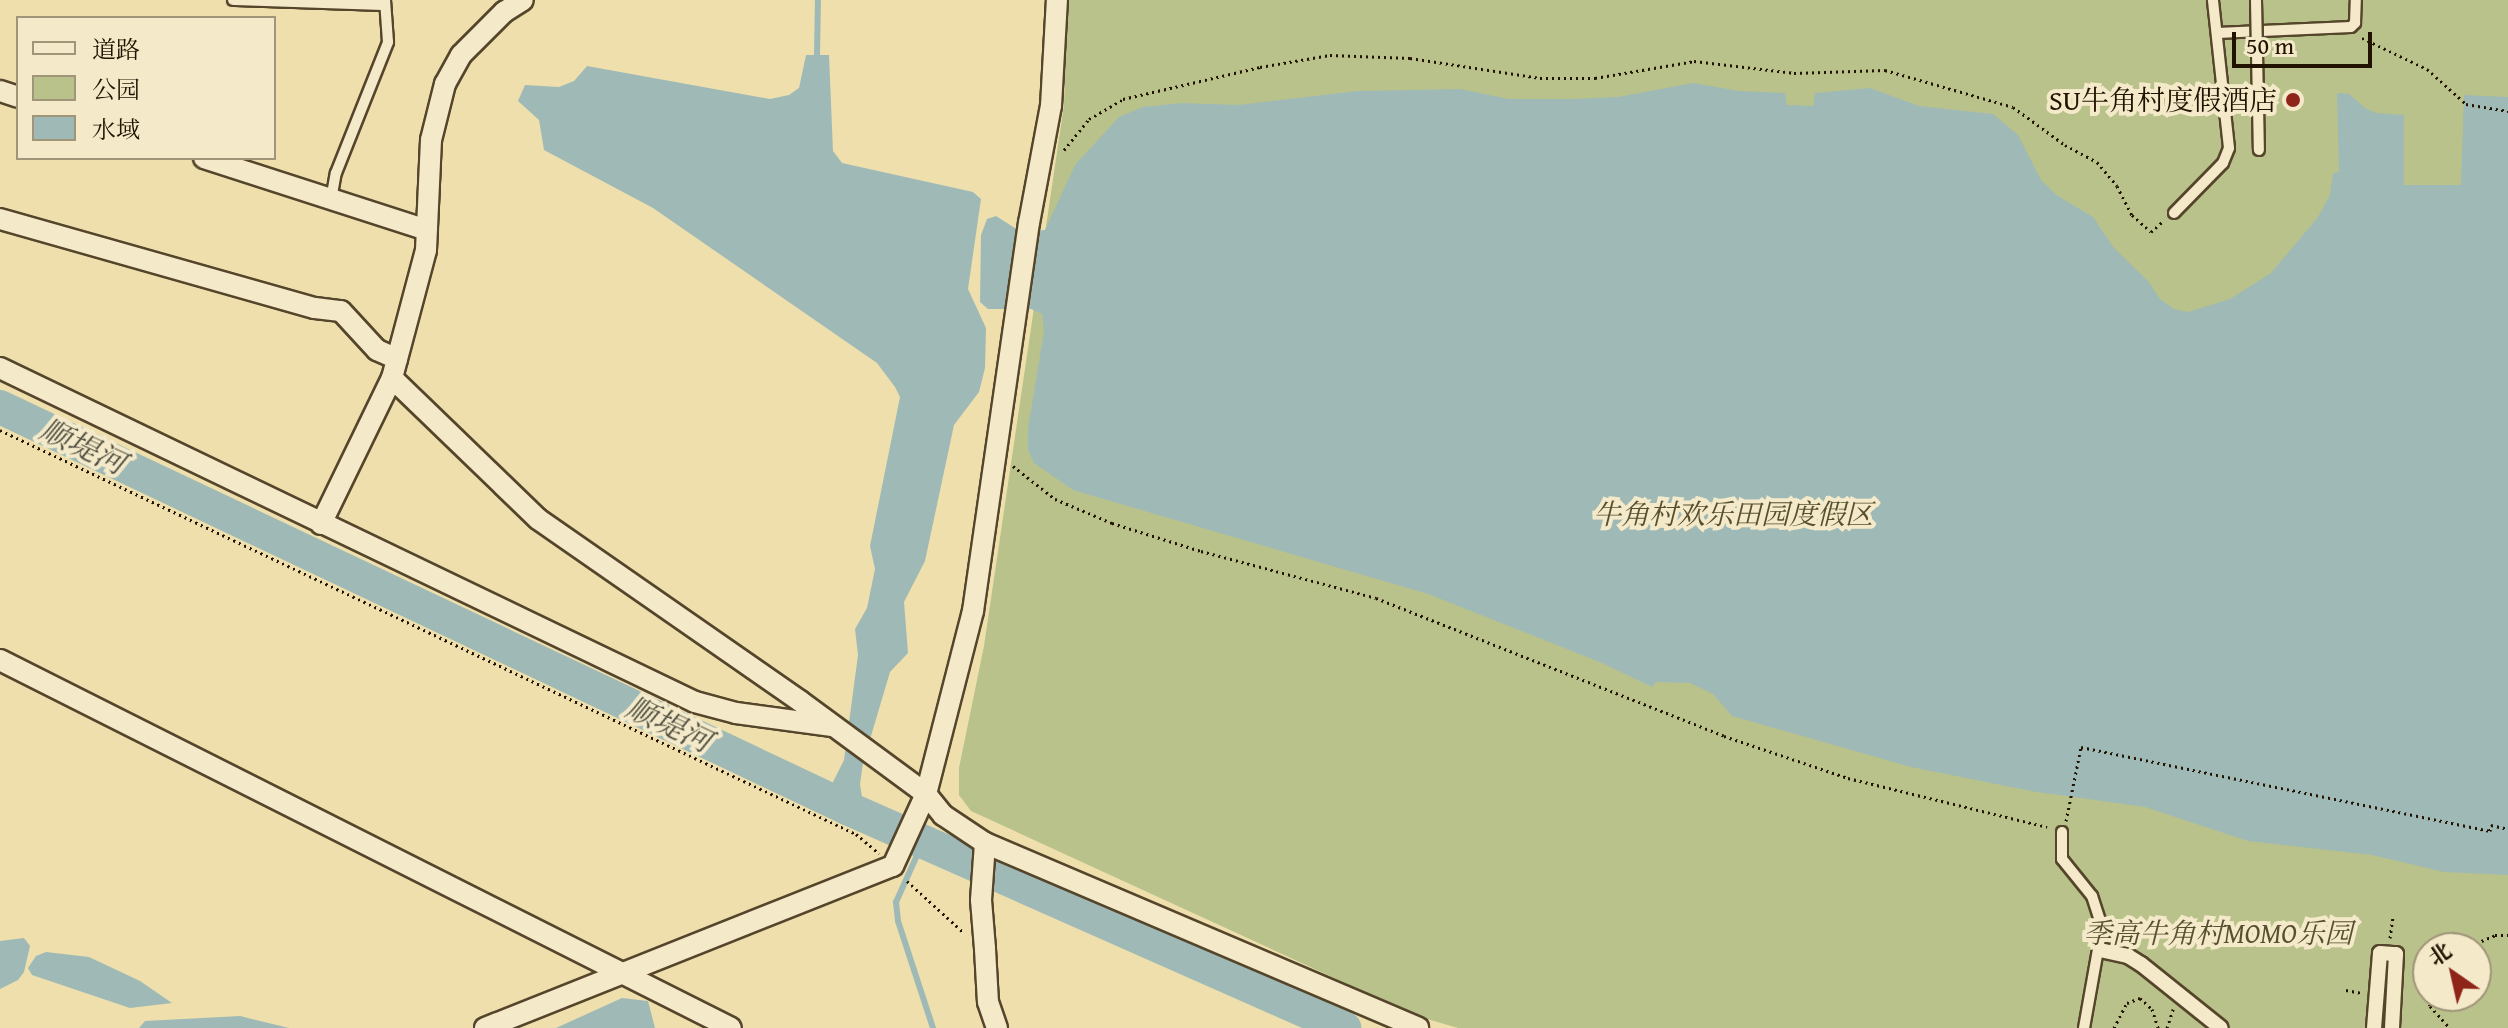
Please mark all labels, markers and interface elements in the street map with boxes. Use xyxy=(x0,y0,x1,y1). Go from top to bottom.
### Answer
legend xyxy=(16,16,276,160)
scale bar xyxy=(2236,16,2376,66)
text: 50 m xyxy=(2246,28,2294,63)
text: 道路 xyxy=(92,32,140,67)
text: 公园 xyxy=(92,72,140,107)
place label: SU牛角村度假酒店 xyxy=(2049,83,2277,117)
marker: SU牛角村度假酒店 xyxy=(2284,91,2302,109)
text: 水域 xyxy=(92,112,140,147)
water label: 顺堤河 xyxy=(35,411,131,481)
park label: 牛角村欢乐田园度假区 xyxy=(1593,497,1873,531)
water label: 顺堤河 xyxy=(621,689,717,759)
park label: 季高牛角村MOMO乐园 xyxy=(2083,916,2353,950)
north arrow xyxy=(2412,932,2492,1012)
text: 北 xyxy=(2422,934,2458,973)

